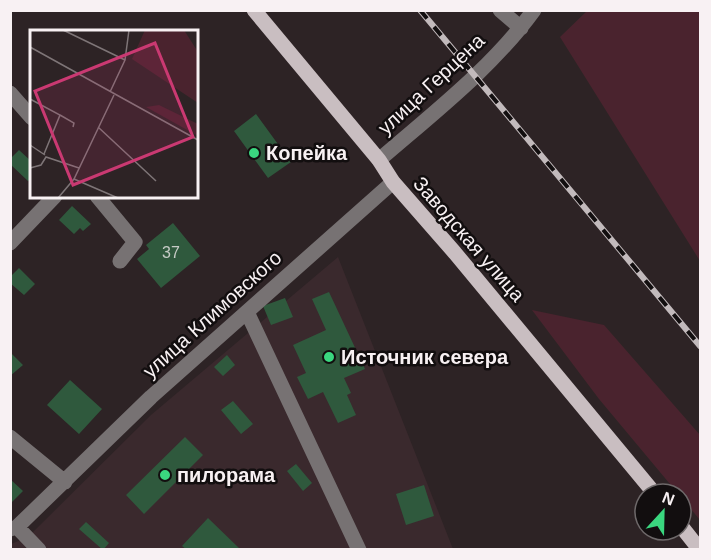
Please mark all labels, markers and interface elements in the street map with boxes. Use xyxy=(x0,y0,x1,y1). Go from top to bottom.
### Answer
street label: улица Герцена xyxy=(373,29,489,139)
inset map xyxy=(30,30,198,198)
place label: Копейка xyxy=(266,142,348,164)
marker: Копейка xyxy=(247,146,261,160)
street label: Заводская улица xyxy=(409,172,530,306)
house number: 37 xyxy=(162,244,180,261)
street label: улица Климовского xyxy=(138,246,286,382)
place label: Источник севера xyxy=(341,346,509,368)
marker: Источник севера xyxy=(322,350,336,364)
place label: пилорама xyxy=(177,464,276,486)
marker: пилорама xyxy=(158,468,172,482)
north arrow xyxy=(633,482,693,542)
text: N xyxy=(660,489,677,509)

